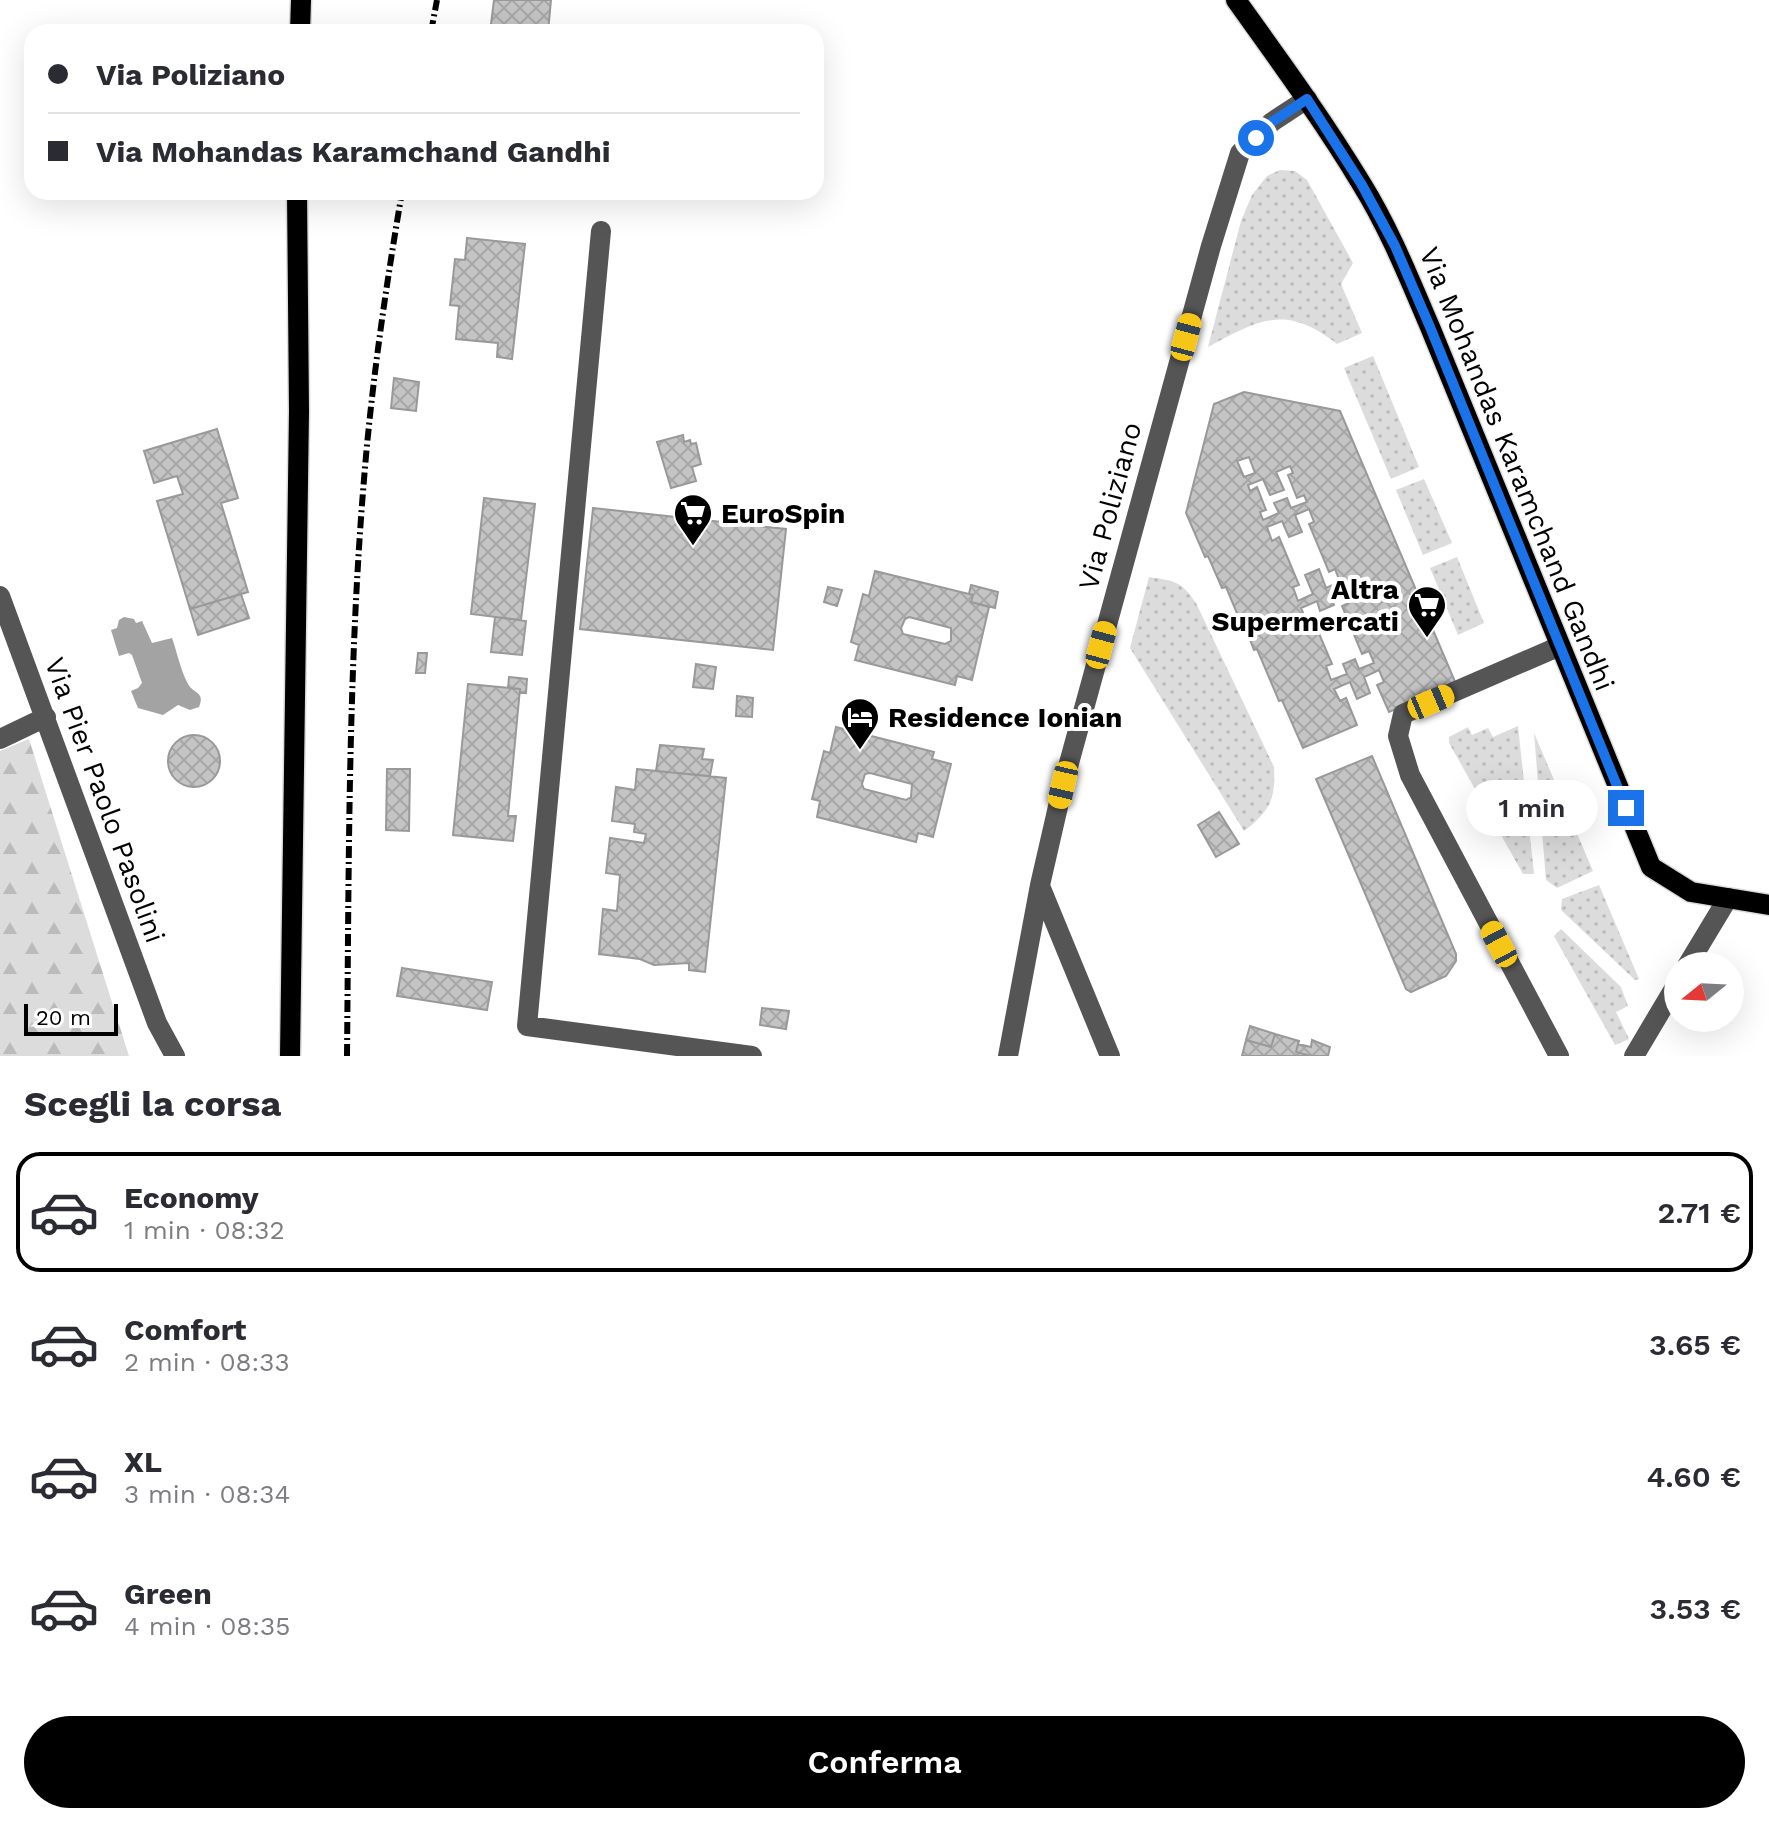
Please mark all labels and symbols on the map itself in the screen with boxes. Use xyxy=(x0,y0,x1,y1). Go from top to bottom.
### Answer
route start xyxy=(1238,120,1274,156)
street label: Via Mohandas Karamchand Gandhi xyxy=(1413,242,1621,696)
car xyxy=(1168,311,1204,363)
street label: Via Poliziano xyxy=(1072,418,1148,594)
supermarket icon: EuroSpin xyxy=(672,492,714,547)
place label: EuroSpin xyxy=(721,497,845,530)
place label: Altra Supermercati xyxy=(1212,573,1400,638)
supermarket icon: Altra Supermercati xyxy=(1406,584,1448,639)
car xyxy=(1083,619,1119,671)
street label: Via Pier Paolo Pasolini xyxy=(38,653,172,947)
car xyxy=(1404,682,1458,722)
hotel icon: Residence Ionian xyxy=(839,696,881,751)
place label: Residence Ionian xyxy=(888,701,1122,734)
car xyxy=(1046,759,1080,811)
callout: 1 min xyxy=(1466,780,1598,836)
route end xyxy=(1608,790,1644,826)
car xyxy=(1477,917,1521,971)
north arrow xyxy=(1664,952,1744,1032)
scale bar xyxy=(24,1000,118,1036)

